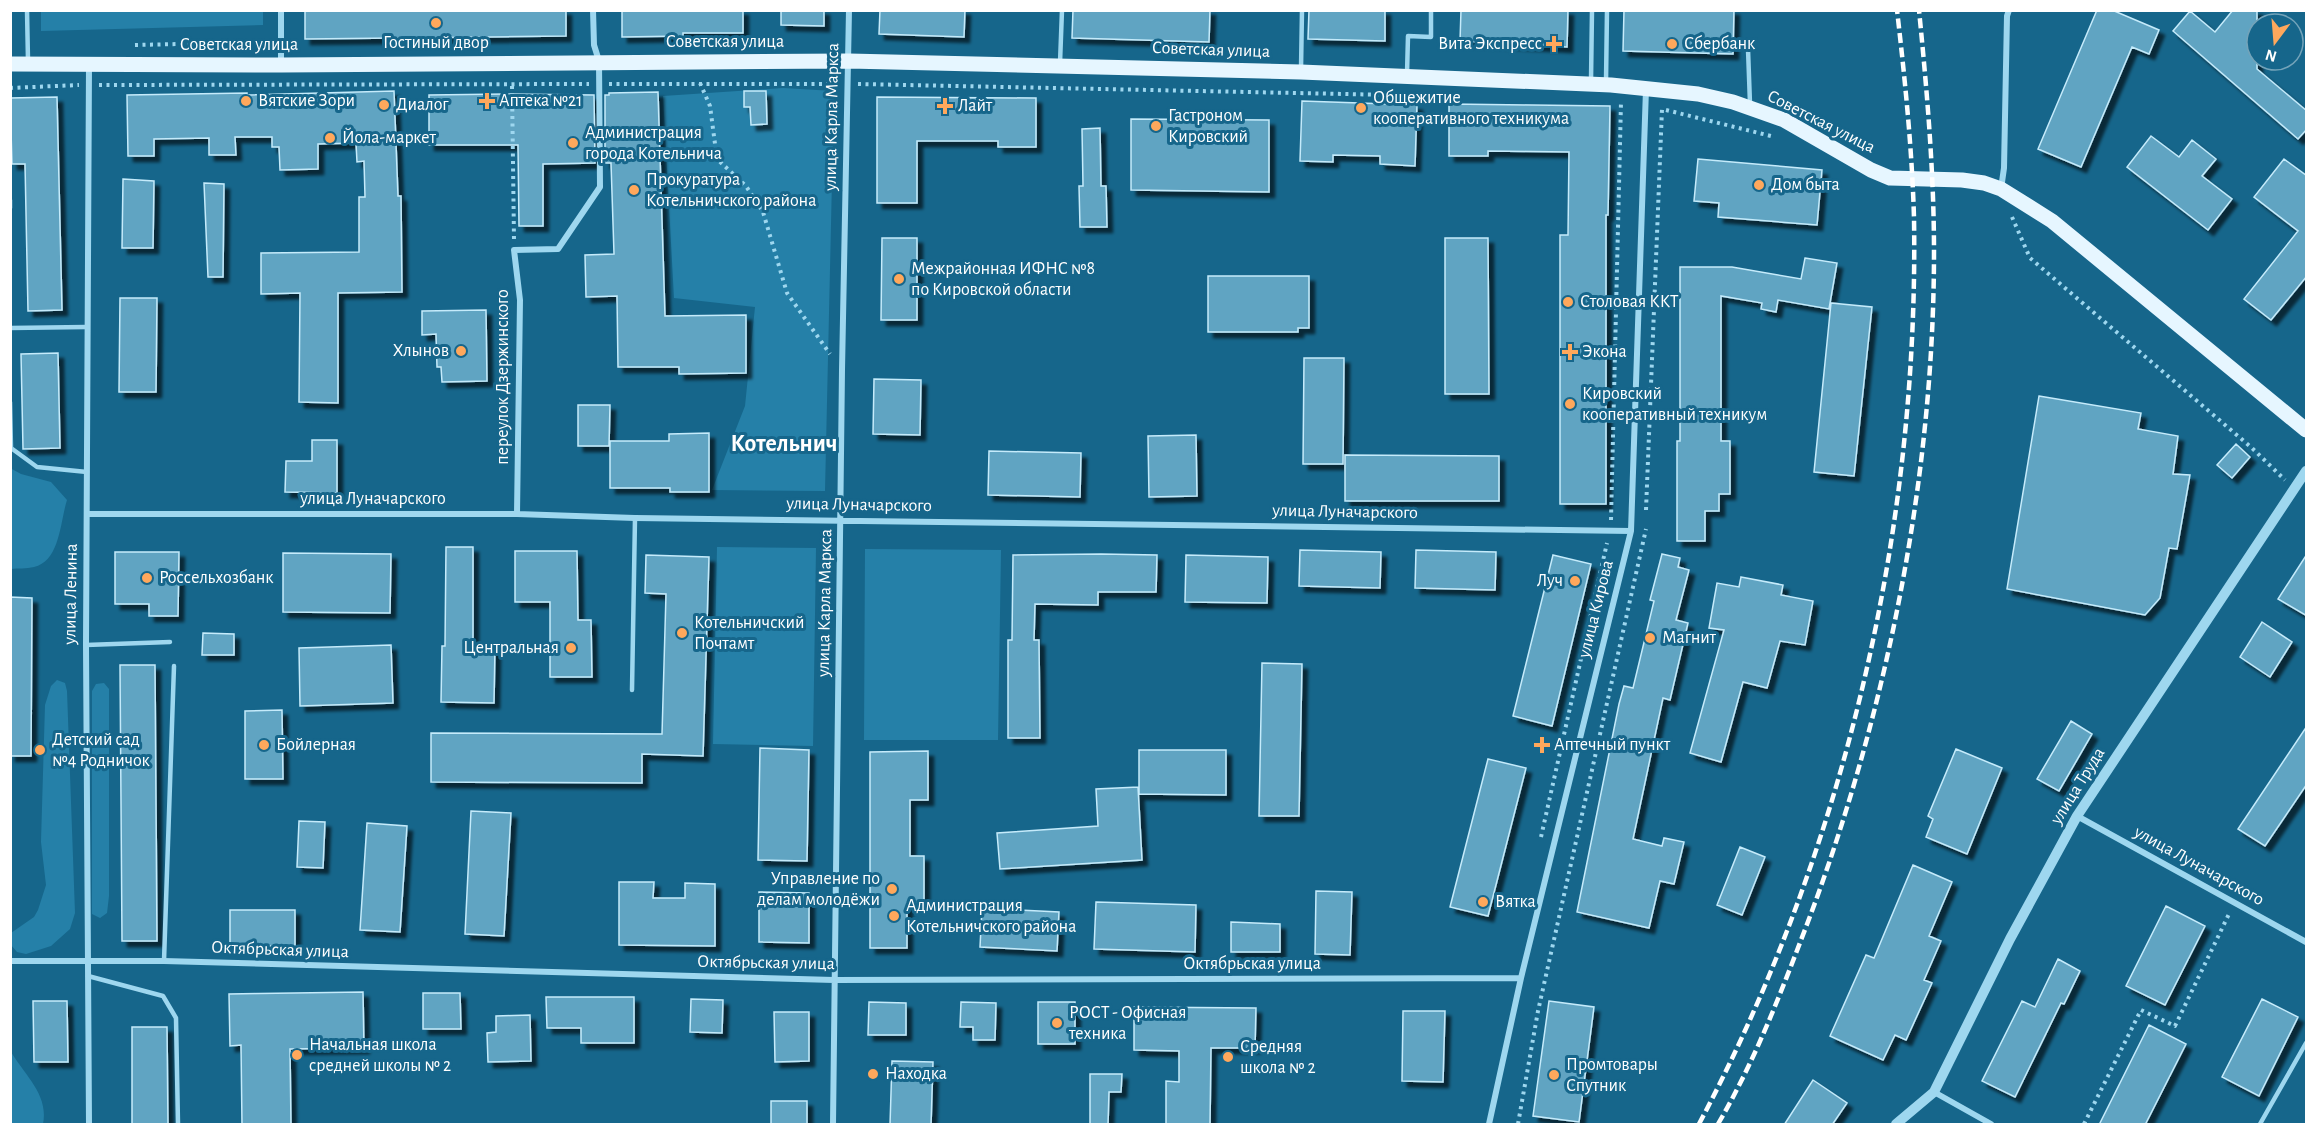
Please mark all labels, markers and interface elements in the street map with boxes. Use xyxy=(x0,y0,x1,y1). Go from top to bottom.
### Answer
north arrow xyxy=(2245,12,2305,72)
marker: Гостиный двор xyxy=(429,16,443,30)
street label: Советская улица xyxy=(666,33,784,51)
place label: Гостиный двор xyxy=(383,34,489,52)
place label: Сбербанк xyxy=(1684,34,1756,53)
place label: Вита Экспресс xyxy=(1438,35,1542,53)
street label: Советская улица xyxy=(180,36,298,54)
marker: Вита Экспресс xyxy=(1547,37,1561,51)
marker: Сбербанк xyxy=(1665,37,1679,51)
street label: Советская улица xyxy=(1151,39,1271,61)
street label: улица Карла Маркса xyxy=(822,43,842,192)
text: N xyxy=(2264,46,2279,65)
street label: Советская улица xyxy=(1764,87,1878,157)
place label: Общежитие кооперативного техникума xyxy=(1373,88,1569,128)
place label: Вятские Зори xyxy=(258,92,355,110)
place label: Аптека №21 xyxy=(499,92,582,110)
marker: Вятские Зори xyxy=(239,94,253,108)
marker: Аптека №21 xyxy=(480,94,494,108)
place label: Диалог xyxy=(396,96,449,114)
marker: Лайт xyxy=(936,97,954,115)
place label: Лайт xyxy=(958,97,993,115)
marker: Диалог xyxy=(377,98,391,112)
marker: Общежитие кооперативного техникума xyxy=(1354,101,1368,115)
place label: Гастроном Кировский xyxy=(1168,107,1248,146)
marker: Гастроном Кировский xyxy=(1149,119,1163,133)
place label: Администрация города Котельнича xyxy=(585,124,722,163)
place label: Йола-маркет xyxy=(342,127,437,147)
marker: Йола-маркет xyxy=(323,131,337,145)
marker: Администрация города Котельнича xyxy=(566,136,580,150)
place label: Прокуратура Котельничского района xyxy=(646,171,816,210)
place label: Дом быта xyxy=(1771,175,1840,194)
marker: Дом быта xyxy=(1752,178,1766,192)
marker: Прокуратура Котельничского района xyxy=(627,183,641,197)
place label: Межрайонная ИФНС №8 по Кировской области xyxy=(911,260,1095,299)
marker: Межрайонная ИФНС №8 по Кировской области xyxy=(892,272,906,286)
street label: переулок Дзержинского xyxy=(494,289,512,465)
place label: Столовая ККТ xyxy=(1580,293,1679,311)
marker: Столовая ККТ xyxy=(1561,295,1575,309)
place label: Хлынов xyxy=(393,342,449,360)
place label: Экона xyxy=(1582,343,1627,361)
marker: Хлынов xyxy=(454,344,468,358)
marker: Экона xyxy=(1563,345,1577,359)
place label: Кировский кооперативный техникум xyxy=(1582,385,1767,424)
marker: Кировский кооперативный техникум xyxy=(1563,397,1577,411)
district label: Котельнич xyxy=(730,432,838,456)
street label: улица Луначарского xyxy=(299,490,446,508)
street label: улица Луначарского xyxy=(785,495,932,515)
street label: улица Луначарского xyxy=(1271,502,1418,522)
street label: улица Карла Маркса xyxy=(815,529,835,678)
street label: улица Ленина xyxy=(61,543,81,646)
street label: улица Кирова xyxy=(1575,558,1617,661)
place label: Россельхозбанк xyxy=(159,568,274,587)
marker: Россельхозбанк xyxy=(140,571,154,585)
place label: Луч xyxy=(1537,572,1563,590)
marker: Луч xyxy=(1568,574,1582,588)
place label: Котельничский Почтамт xyxy=(694,614,804,653)
marker: Котельничский Почтамт xyxy=(675,626,689,640)
place label: Магнит xyxy=(1662,629,1717,647)
marker: Магнит xyxy=(1643,631,1657,645)
place label: Центральная xyxy=(463,639,559,657)
marker: Центральная xyxy=(564,641,578,655)
place label: Детский сад №4 Родничок xyxy=(52,731,151,770)
place label: Бойлерная xyxy=(276,736,356,754)
place label: Аптечный пункт xyxy=(1554,736,1671,754)
marker: Бойлерная xyxy=(257,738,271,752)
marker: Аптечный пункт xyxy=(1535,738,1549,752)
marker: Детский сад №4 Родничок xyxy=(33,743,47,757)
street label: улица Труда xyxy=(2047,744,2109,828)
street label: улица Луначарского xyxy=(2130,822,2267,909)
place label: Управление по делам молодёжи xyxy=(757,870,880,909)
marker: Управление по делам молодёжи xyxy=(885,882,899,896)
place label: Вятка xyxy=(1495,893,1536,911)
marker: Вятка xyxy=(1476,895,1490,909)
place label: Администрация Котельничского района xyxy=(906,897,1076,936)
marker: Администрация Котельничского района xyxy=(887,909,901,923)
street label: Октябрьская улица xyxy=(211,938,349,961)
street label: Октябрьская улица xyxy=(697,952,835,973)
street label: Октябрьская улица xyxy=(1183,954,1321,973)
place label: РОСТ - Офисная техника xyxy=(1068,1004,1186,1043)
marker: РОСТ - Офисная техника xyxy=(1050,1016,1064,1030)
place label: Начальная школа средней школы № 2 xyxy=(309,1036,451,1075)
place label: Средняя школа № 2 xyxy=(1240,1038,1316,1077)
marker: Начальная школа средней школы № 2 xyxy=(290,1048,304,1062)
marker: Средняя школа № 2 xyxy=(1221,1050,1235,1064)
place label: Промтовары Спутник xyxy=(1566,1056,1658,1095)
place label: Находка xyxy=(885,1065,947,1083)
marker: Находка xyxy=(866,1067,880,1081)
marker: Промтовары Спутник xyxy=(1547,1068,1561,1082)

